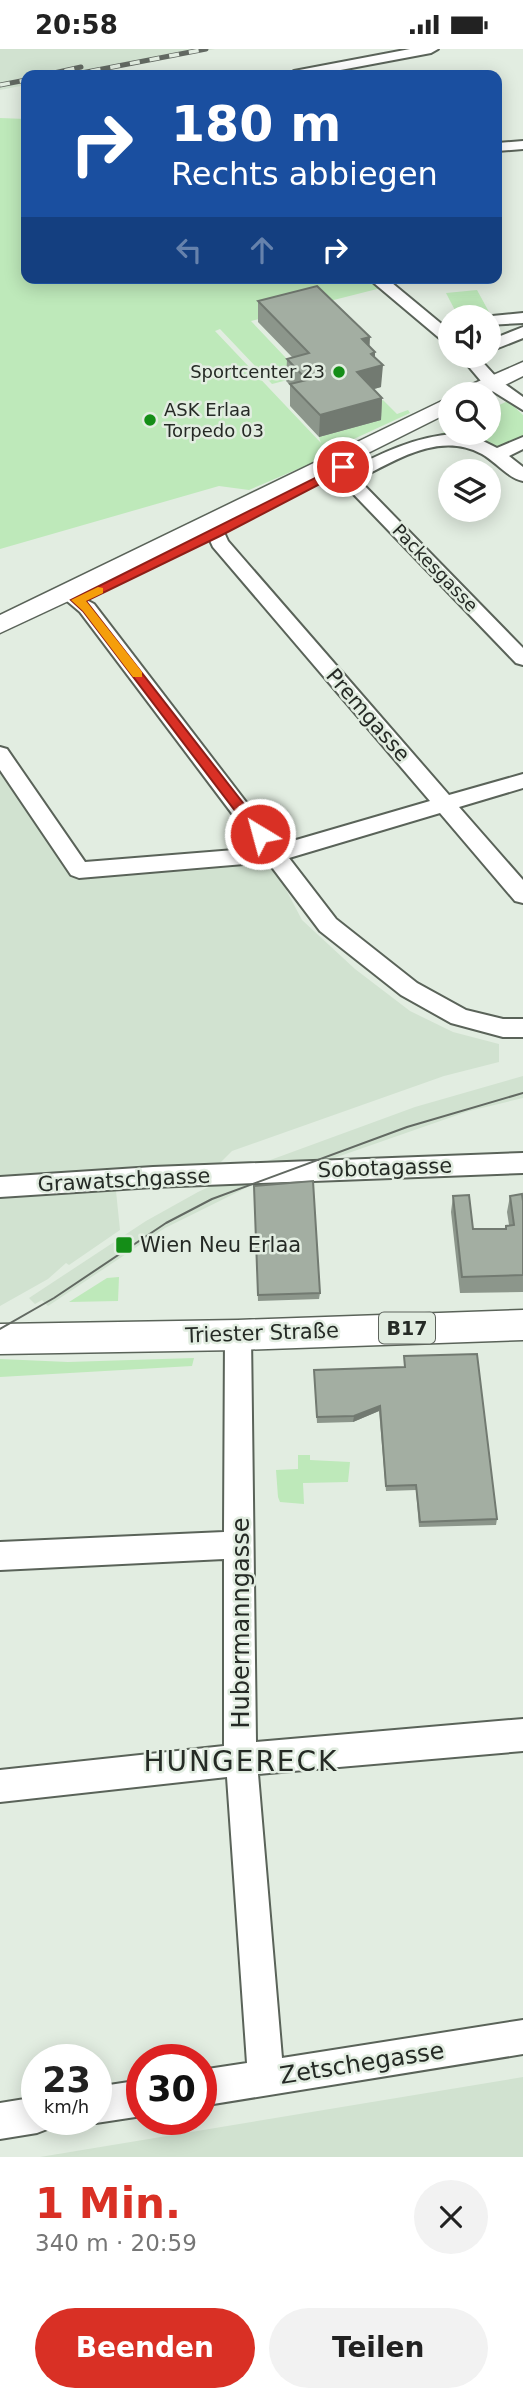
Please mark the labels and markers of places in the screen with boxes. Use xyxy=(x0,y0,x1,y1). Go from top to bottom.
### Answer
place label: Sportcenter 23 xyxy=(190,361,325,382)
marker: Sportcenter 23 xyxy=(331,364,347,380)
place label: ASK Erlaa Torpedo 03 xyxy=(163,399,264,441)
marker: ASK Erlaa Torpedo 03 xyxy=(142,412,158,428)
pin xyxy=(313,437,373,497)
place label: Wien Neu Erlaa xyxy=(140,1233,301,1257)
marker: Wien Neu Erlaa xyxy=(114,1235,134,1255)

